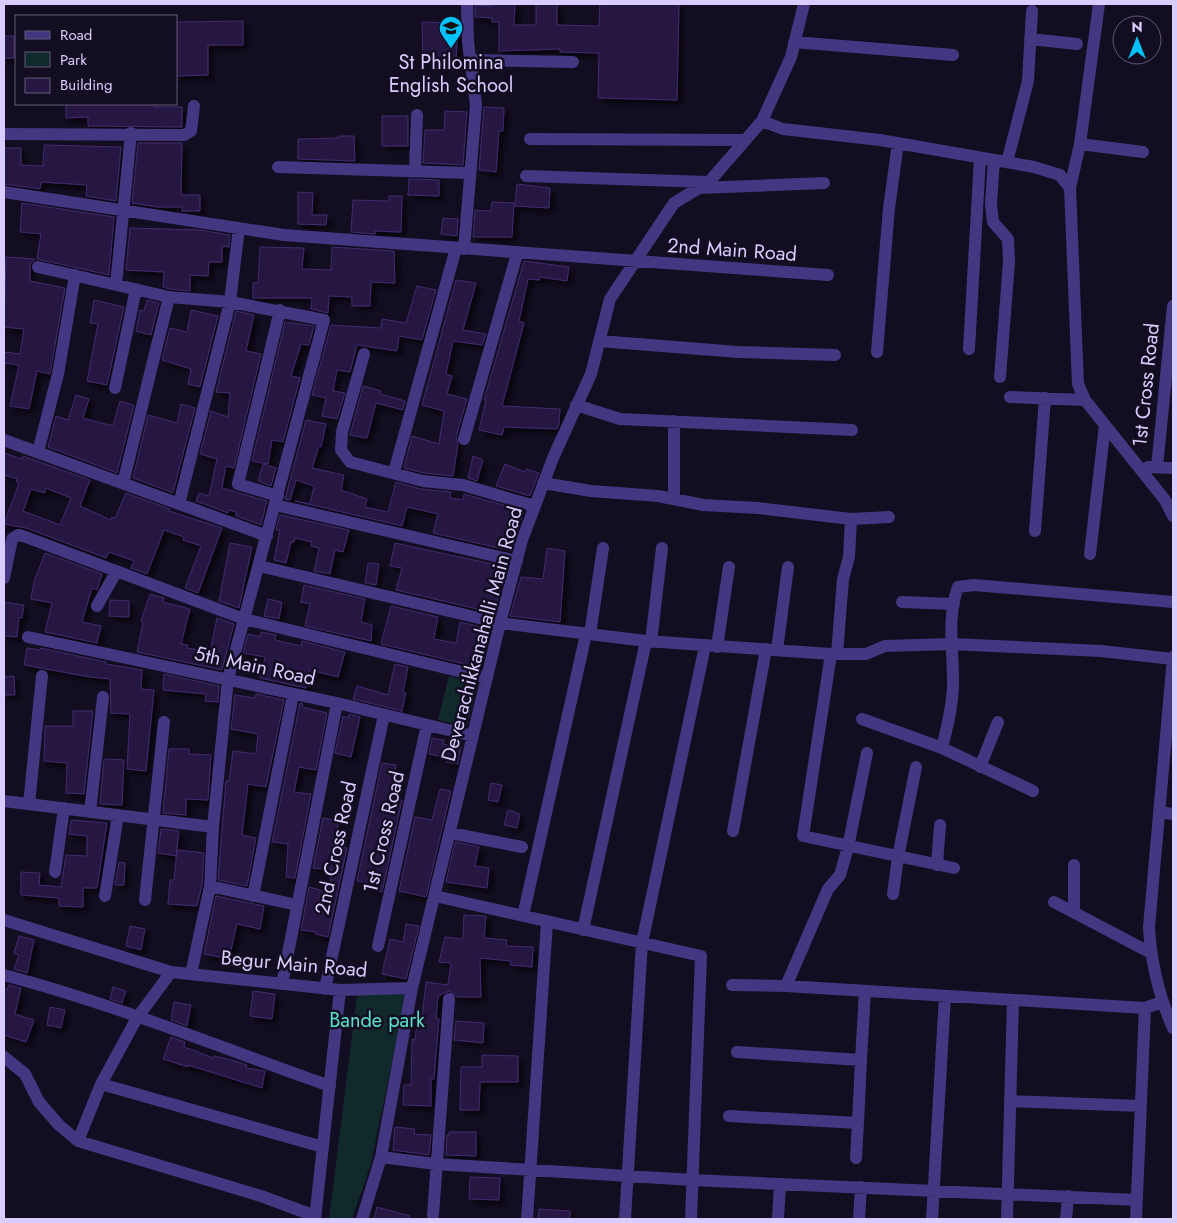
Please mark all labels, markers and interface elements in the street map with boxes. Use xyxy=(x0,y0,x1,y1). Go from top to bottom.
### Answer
legend xyxy=(15,15,178,105)
school or university icon: St Philomina English School xyxy=(438,15,464,49)
north arrow xyxy=(1112,15,1162,65)
text: N xyxy=(1131,17,1143,37)
text: Road xyxy=(60,24,92,46)
place label: St Philomina English School xyxy=(389,48,513,100)
text: Park xyxy=(60,49,87,71)
text: Building xyxy=(60,74,112,96)
street label: 2nd Main Road xyxy=(666,231,798,269)
street label: 1st Cross Road xyxy=(1125,322,1167,448)
street label: Deverachikkanahalli Main Road xyxy=(434,503,530,765)
street label: 5th Main Road xyxy=(192,639,318,693)
street label: 1st Cross Road xyxy=(356,768,412,896)
street label: 2nd Cross Road xyxy=(308,779,364,917)
street label: Begur Main Road xyxy=(220,943,368,985)
park label: Bande park xyxy=(329,1006,425,1035)

